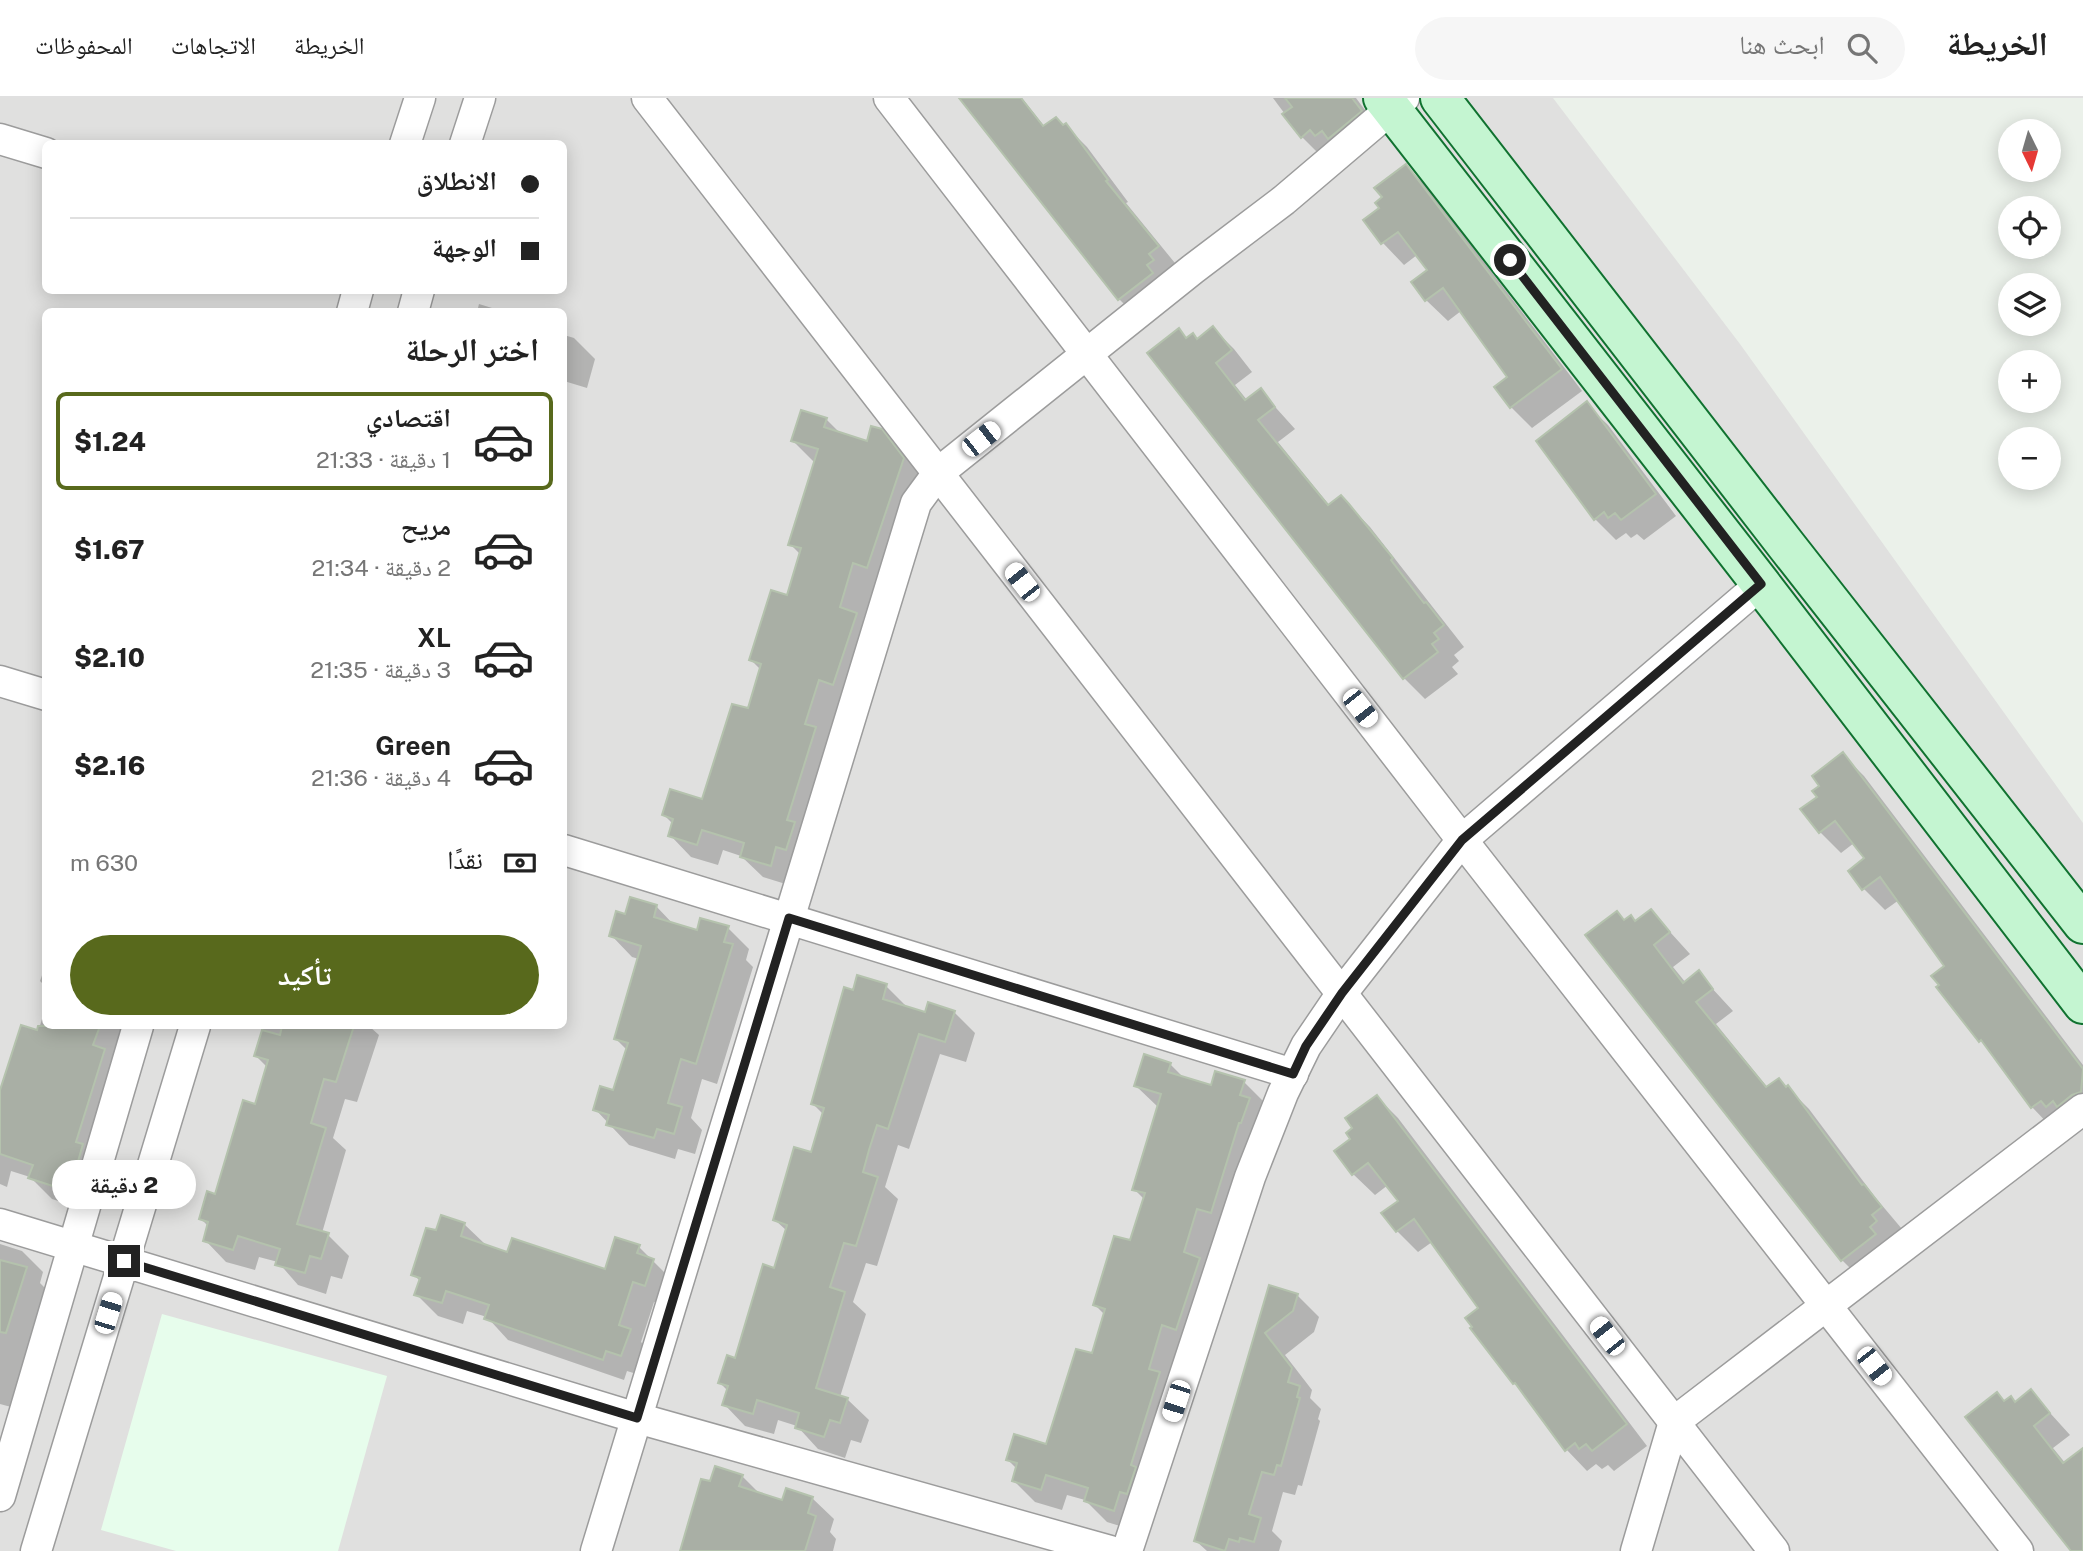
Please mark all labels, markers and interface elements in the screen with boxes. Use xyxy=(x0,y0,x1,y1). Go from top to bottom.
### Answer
search box xyxy=(1415,17,1905,80)
text: الخريطة xyxy=(1947,24,2048,62)
text: ابحث هنا xyxy=(1739,29,1825,60)
icon: search xyxy=(1843,29,1881,67)
text: المحفوظات xyxy=(35,31,133,59)
text: الاتجاهات xyxy=(171,31,256,59)
text: الخريطة xyxy=(294,31,365,59)
north arrow xyxy=(1998,119,2062,182)
map controls xyxy=(1998,119,2061,490)
text: الانطلاق xyxy=(417,165,497,196)
button: locate xyxy=(1998,196,2061,259)
text: الوجهة xyxy=(432,232,497,263)
route start xyxy=(1494,244,1526,276)
button: layers xyxy=(1998,273,2061,336)
text: اختر الرحلة xyxy=(406,331,539,368)
button: + xyxy=(1998,350,2061,413)
text: اقتصادي xyxy=(366,402,451,433)
icon: car xyxy=(472,410,535,473)
car xyxy=(958,418,1005,460)
text: $1.24 xyxy=(74,426,146,457)
button: − xyxy=(1998,427,2061,490)
text: 1 دقيقة · 21:33 xyxy=(316,446,451,473)
text: مريح xyxy=(401,510,451,541)
icon: car xyxy=(472,518,535,581)
text: $1.67 xyxy=(74,534,145,565)
text: 2 دقيقة · 21:34 xyxy=(311,554,451,581)
car xyxy=(1001,559,1044,605)
text: XL xyxy=(417,622,451,653)
icon: car xyxy=(472,626,535,689)
text: $2.10 xyxy=(74,642,145,673)
text: 3 دقيقة · 21:35 xyxy=(310,656,451,683)
car xyxy=(1339,685,1382,731)
text: Green xyxy=(375,730,451,761)
icon: car xyxy=(472,734,535,797)
text: $2.16 xyxy=(74,750,145,781)
text: 4 دقيقة · 21:36 xyxy=(311,764,451,791)
text: نقدًا xyxy=(447,844,483,875)
icon: cash xyxy=(501,844,539,882)
text: 630 m xyxy=(70,849,138,876)
button: تأكيد xyxy=(70,935,539,1015)
callout: 2 دقيقة xyxy=(52,1160,196,1208)
text: 2 دقيقة xyxy=(90,1171,158,1198)
route end xyxy=(108,1245,140,1277)
car xyxy=(92,1290,125,1336)
car xyxy=(1586,1313,1629,1359)
car xyxy=(1853,1343,1896,1389)
car xyxy=(1160,1378,1193,1424)

